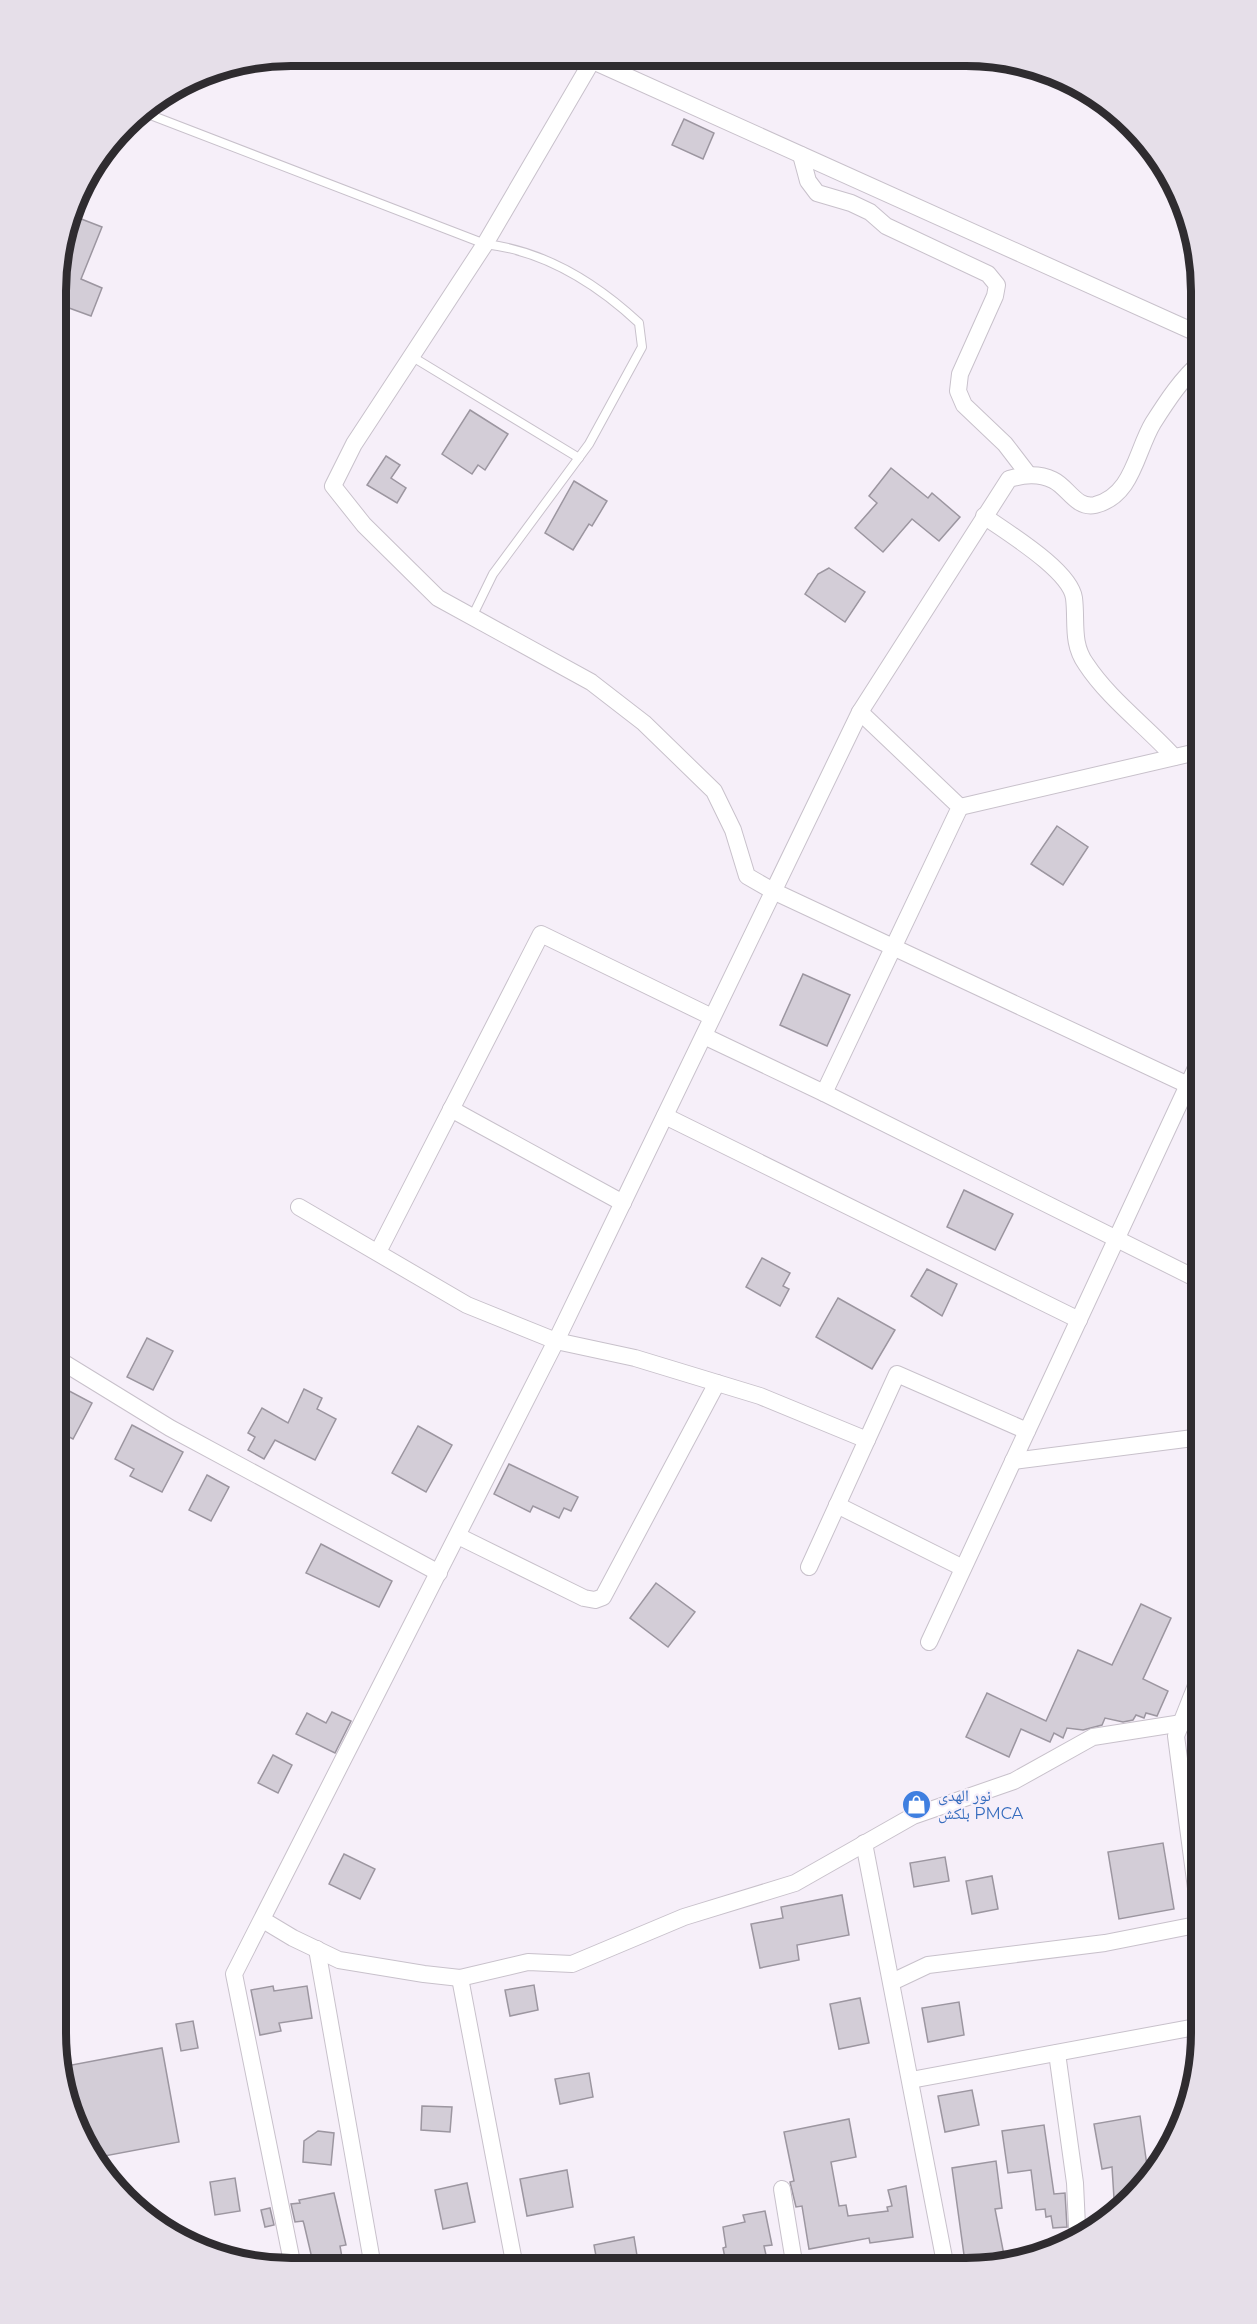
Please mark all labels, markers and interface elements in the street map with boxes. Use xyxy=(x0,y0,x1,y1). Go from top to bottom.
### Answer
place label: نور الهدى بلكش PMCA xyxy=(938,1786,1024,1824)
shop icon: نور الهدى بلكش PMCA xyxy=(901,1788,933,1820)

